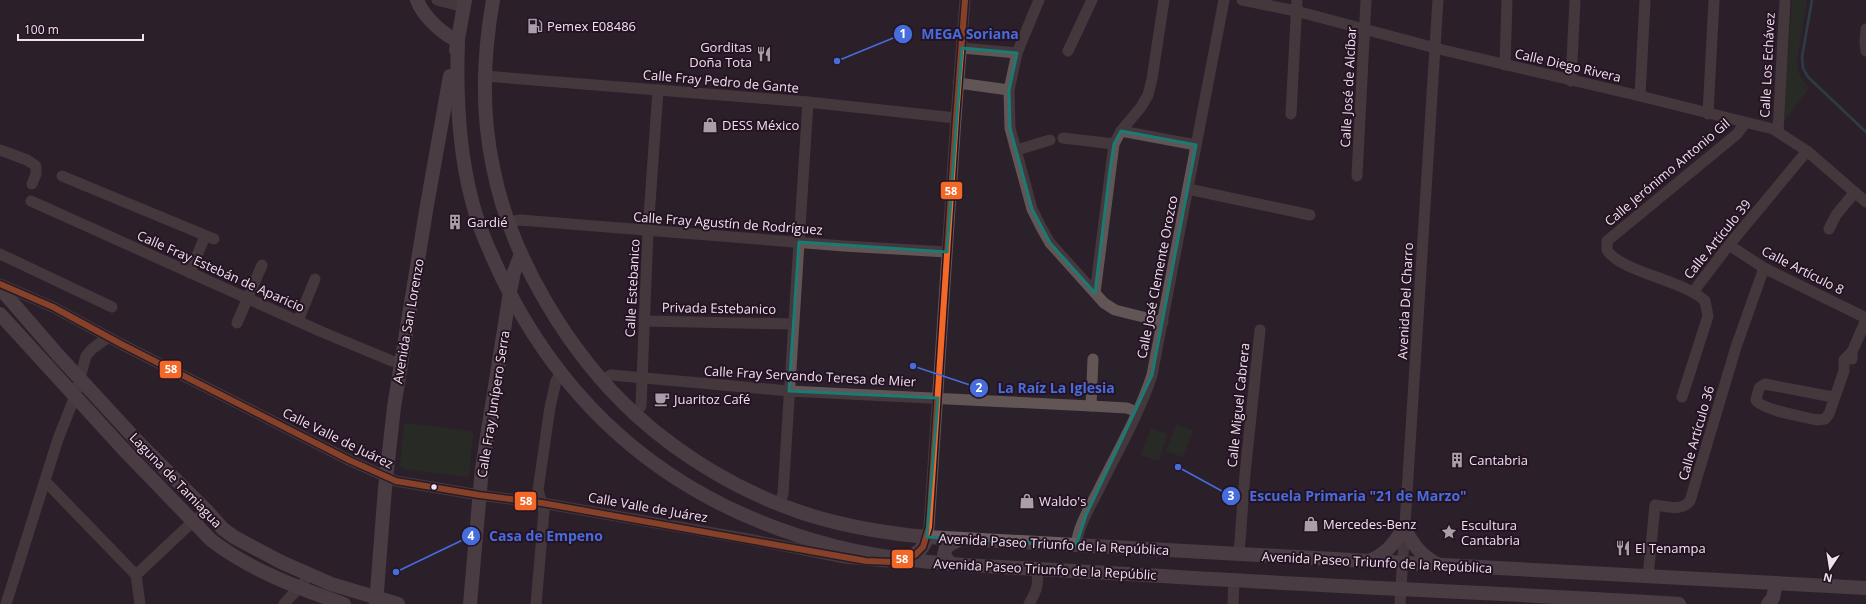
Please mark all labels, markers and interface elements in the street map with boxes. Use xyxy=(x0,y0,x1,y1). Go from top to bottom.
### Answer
street label: Calle Los Echávez xyxy=(1755,12,1779,118)
scale bar xyxy=(18,16,143,42)
fuel station icon: Pemex E08486 xyxy=(526,17,544,35)
place label: Pemex E08486 xyxy=(547,17,636,35)
text: 100 m xyxy=(24,21,59,38)
callout: MEGA Soriana xyxy=(893,21,1027,47)
text: MEGA Soriana xyxy=(921,24,1019,43)
text: 1 xyxy=(900,25,906,42)
street label: Calle José de Alcíbar xyxy=(1336,25,1360,148)
place label: Gorditas Doña Tota xyxy=(689,38,752,71)
street label: Calle Diego Rivera xyxy=(1513,44,1623,86)
restaurant icon: Gorditas Doña Tota xyxy=(755,45,773,63)
street label: Calle Fray Pedro de Gante xyxy=(642,65,800,97)
street label: Calle Jerónimo Antonio Gil xyxy=(1601,114,1733,230)
shop icon: DESS México xyxy=(701,116,719,134)
place label: DESS México xyxy=(722,116,800,134)
line badge: 58 xyxy=(940,181,963,200)
text: 58 xyxy=(945,183,957,198)
street label: Calle José Clemente Orozco xyxy=(1132,194,1182,360)
street label: Calle Artículo 39 xyxy=(1679,195,1755,283)
street label: Calle Fray Agustín de Rodríguez xyxy=(633,207,823,239)
building icon: Gardié xyxy=(446,213,464,231)
place label: Gardié xyxy=(467,213,508,231)
street label: Calle Fray Estebán de Aparicio xyxy=(134,226,308,316)
street label: Calle Estebanico xyxy=(620,238,644,338)
street label: Avenida Del Charro xyxy=(1393,242,1417,360)
street label: Calle Artículo 8 xyxy=(1759,242,1847,298)
street label: Avenida San Lorenzo xyxy=(388,257,428,385)
street label: Privada Estebanico xyxy=(662,298,777,318)
street label: Calle Fray Junípero Serra xyxy=(472,329,514,479)
street label: Calle Miguel Cabrera xyxy=(1223,342,1253,468)
line badge: 58 xyxy=(159,360,182,379)
text: 58 xyxy=(165,361,177,376)
street label: Calle Fray Servando Teresa de Mier xyxy=(703,361,917,391)
callout: La Raíz La Iglesia xyxy=(969,375,1122,401)
text: La Raíz La Iglesia xyxy=(997,378,1115,397)
text: 2 xyxy=(976,379,983,396)
street label: Calle Artículo 36 xyxy=(1674,384,1718,482)
cafe icon: Juaritoz Café xyxy=(653,390,671,408)
place label: Juaritoz Café xyxy=(672,390,750,408)
street label: Calle Valle de Juárez xyxy=(280,403,396,473)
street label: Laguna de Tamiagua xyxy=(126,429,226,531)
building icon: Cantabria xyxy=(1448,451,1466,469)
place label: Cantabria xyxy=(1469,451,1528,469)
unlabelled marker xyxy=(429,482,439,492)
callout: Escuela Primaria "21 de Marzo" xyxy=(1221,483,1475,509)
text: Escuela Primaria "21 de Marzo" xyxy=(1249,486,1467,505)
text: 3 xyxy=(1228,487,1235,504)
street label: Calle Valle de Juárez xyxy=(587,488,709,526)
line badge: 58 xyxy=(514,491,537,511)
shop icon: Waldo's xyxy=(1018,492,1036,510)
place label: Waldo's xyxy=(1039,492,1086,510)
text: 58 xyxy=(520,493,532,508)
shop icon: Mercedes-Benz xyxy=(1302,515,1320,533)
place label: Mercedes-Benz xyxy=(1323,515,1416,533)
place label: Escultura Cantabria xyxy=(1461,516,1520,549)
callout: Casa de Empeno xyxy=(461,523,611,549)
place icon: Escultura Cantabria xyxy=(1440,523,1458,541)
text: Casa de Empeno xyxy=(489,526,603,545)
text: 4 xyxy=(468,527,475,544)
street label: Avenida Paseo Triunfo de la República xyxy=(938,529,1170,559)
restaurant icon: El Tenampa xyxy=(1614,539,1632,557)
place label: El Tenampa xyxy=(1635,539,1706,557)
street label: Avenida Paseo Triunfo de la República xyxy=(1261,547,1493,577)
north arrow xyxy=(1810,548,1850,588)
line badge: 58 xyxy=(891,549,914,569)
text: 58 xyxy=(896,551,908,566)
street label: Avenida Paseo Triunfo de la Repúblic xyxy=(933,554,1157,584)
text: N xyxy=(1822,570,1834,587)

